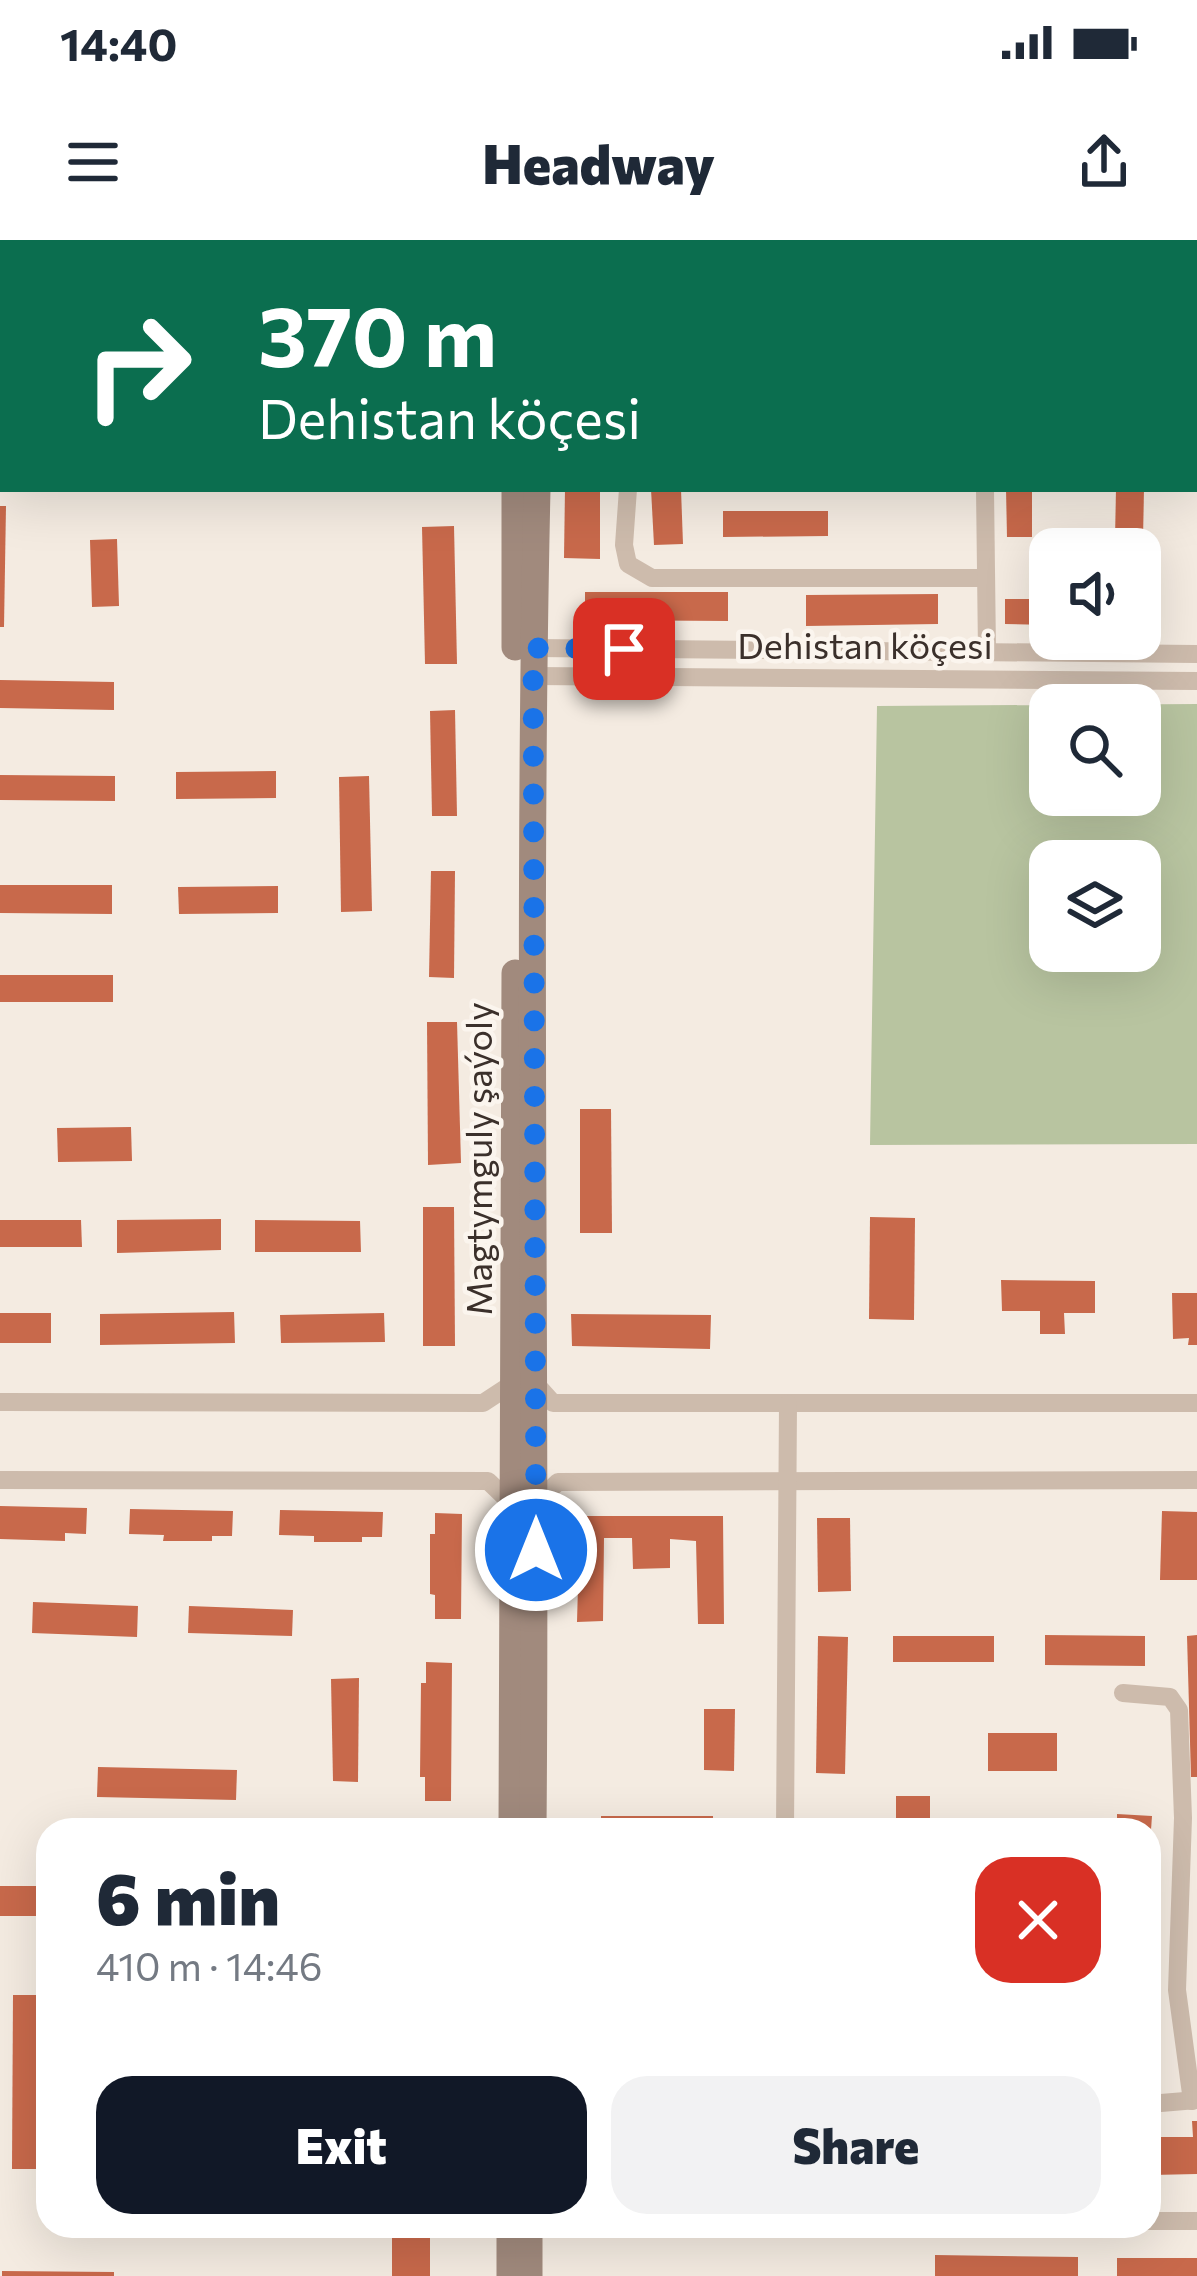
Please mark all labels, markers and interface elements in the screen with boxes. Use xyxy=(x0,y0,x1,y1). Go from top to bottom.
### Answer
text: 14:40 xyxy=(60,15,177,70)
icon: menu xyxy=(60,129,126,195)
text: Headway xyxy=(482,129,715,195)
icon: share xyxy=(1071,129,1137,195)
text: 370 m xyxy=(258,282,497,384)
icon: right xyxy=(60,288,216,444)
text: Dehistan köçesi xyxy=(258,384,641,450)
map controls xyxy=(1029,528,1161,972)
button: sound xyxy=(1029,528,1161,660)
pin xyxy=(573,598,675,700)
icon: arrive xyxy=(591,616,657,682)
street label: Dehistan köçesi xyxy=(737,622,993,666)
button: search xyxy=(1029,684,1161,816)
button: layers xyxy=(1029,840,1161,972)
street label: Magtymguly şaýoly xyxy=(455,1002,499,1316)
position arrow xyxy=(473,1487,599,1613)
text: 6 min xyxy=(96,1852,280,1940)
button: close xyxy=(975,1857,1101,1983)
text: 410 m · 14:46 xyxy=(96,1941,322,1989)
button: Exit xyxy=(96,2076,587,2214)
button: Share xyxy=(611,2076,1101,2214)

